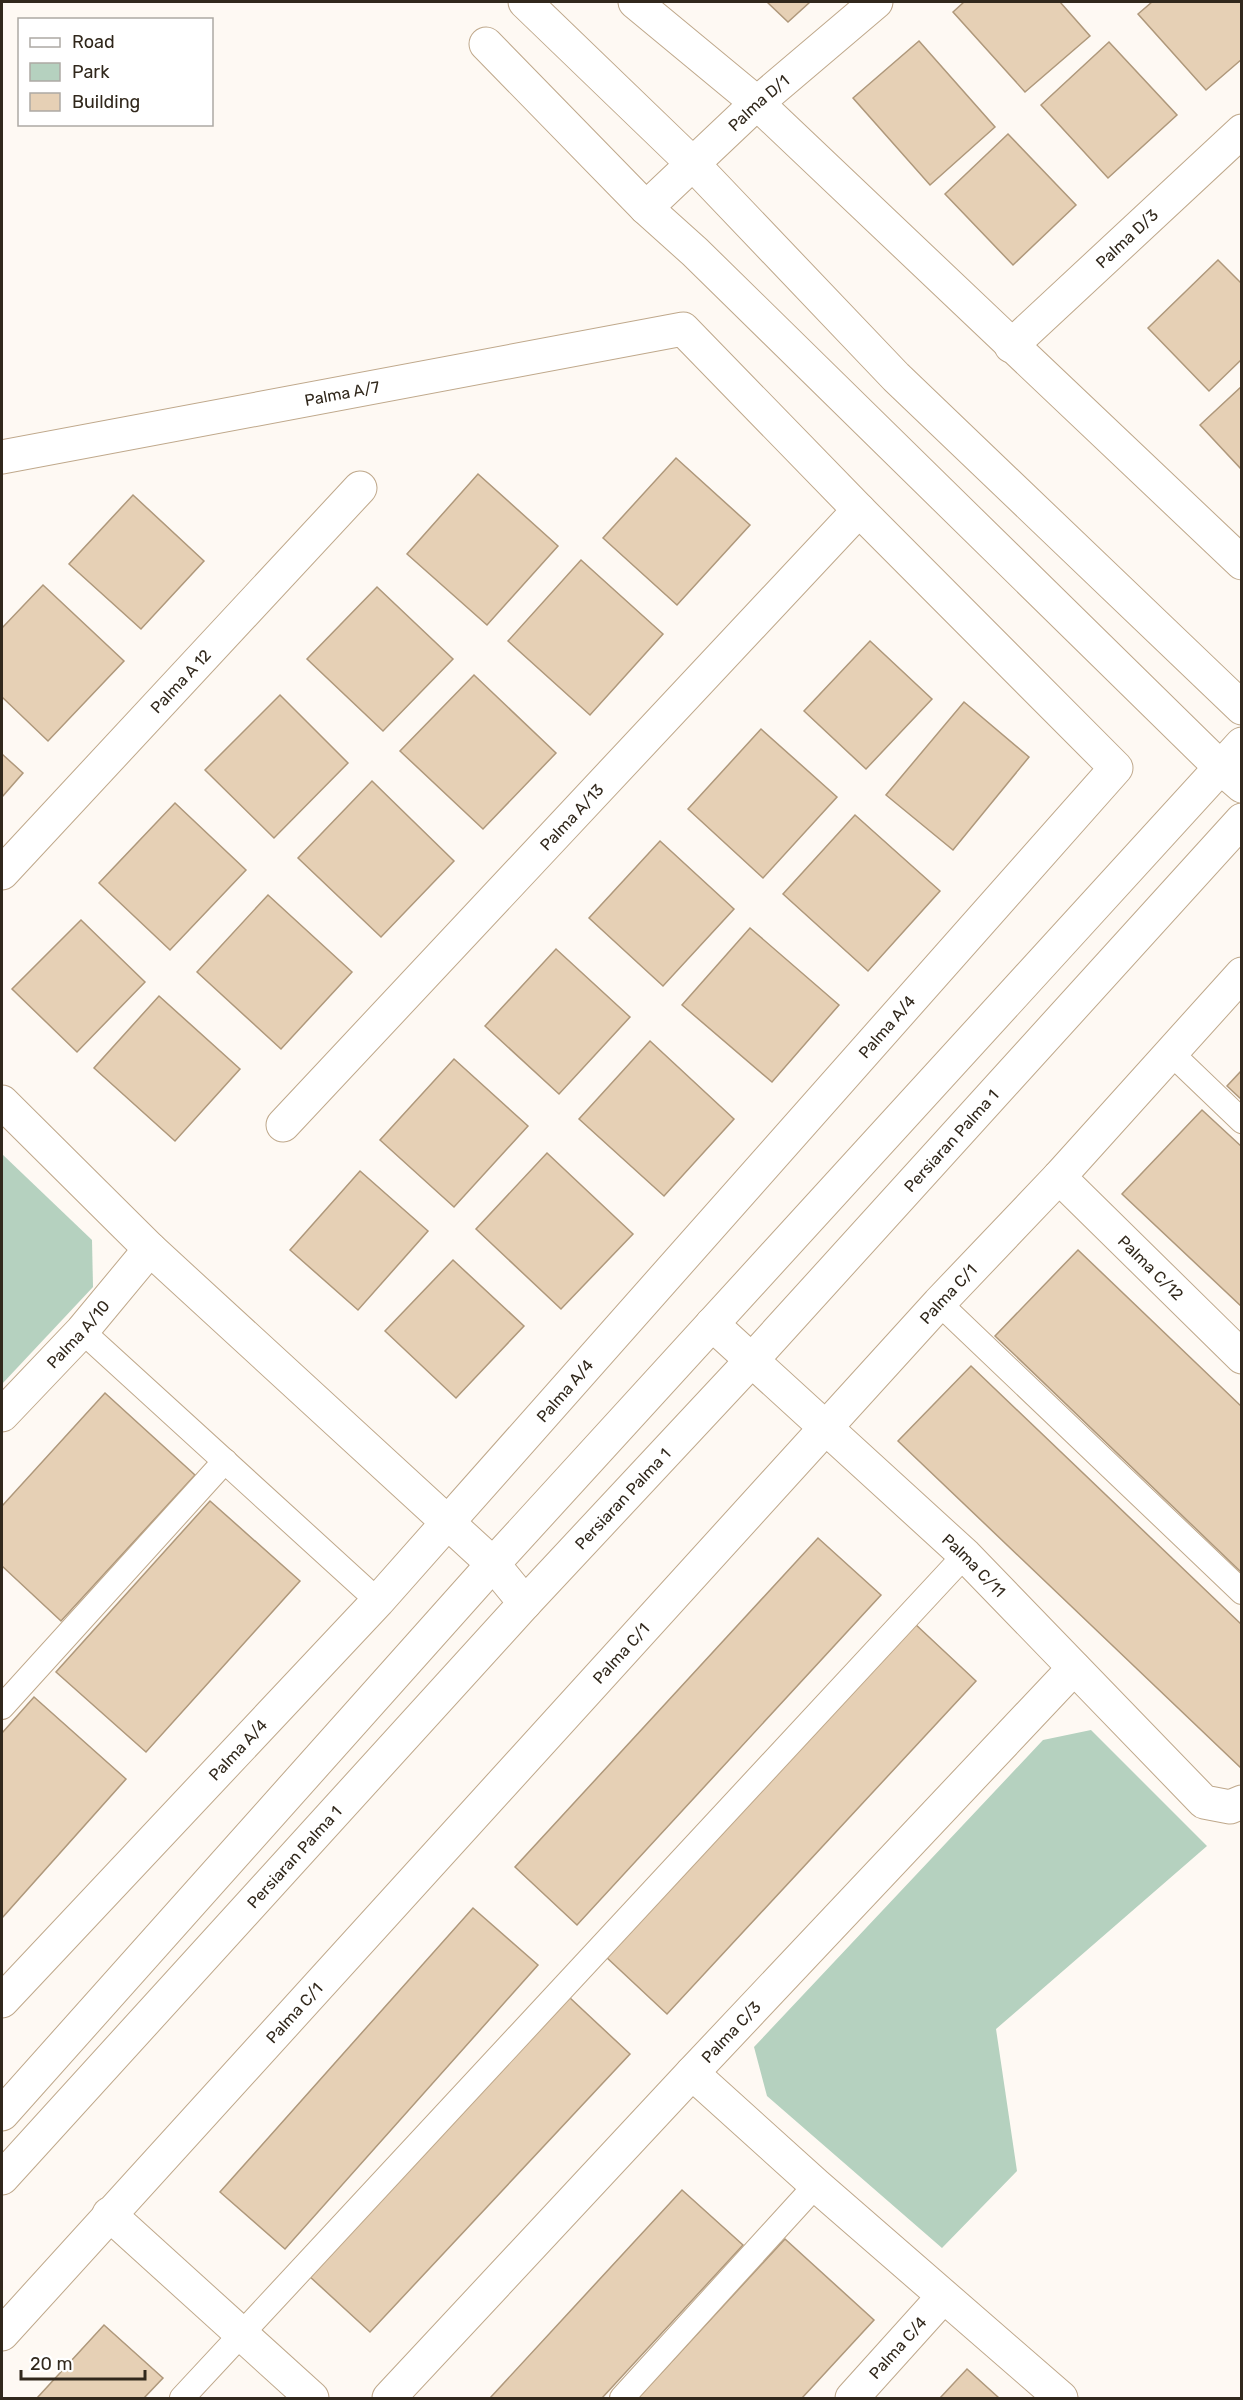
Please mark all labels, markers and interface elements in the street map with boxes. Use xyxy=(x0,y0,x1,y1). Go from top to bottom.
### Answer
legend xyxy=(18,18,213,126)
text: Road xyxy=(72,31,115,53)
text: Park xyxy=(72,61,110,83)
street label: Palma D/1 xyxy=(724,71,793,135)
text: Building xyxy=(72,91,140,113)
street label: Palma D/3 xyxy=(1092,205,1162,272)
street label: Palma A/7 xyxy=(303,377,381,409)
street label: Palma A 12 xyxy=(146,645,215,717)
street label: Palma A/13 xyxy=(536,780,607,854)
street label: Palma A/4 xyxy=(855,992,919,1062)
street label: Persiaran Palma 1 xyxy=(900,1086,1002,1196)
street label: Palma C/12 xyxy=(1114,1231,1188,1304)
street label: Palma C/1 xyxy=(915,1260,981,1328)
street label: Palma A/10 xyxy=(42,1296,113,1372)
street label: Palma A/4 xyxy=(533,1356,597,1426)
street label: Persiaran Palma 1 xyxy=(571,1444,674,1553)
street label: Palma C/11 xyxy=(938,1529,1010,1601)
street label: Palma C/1 xyxy=(589,1619,653,1687)
street label: Palma A/4 xyxy=(205,1715,271,1785)
street label: Persiaran Palma 1 xyxy=(243,1802,345,1912)
street label: Palma C/1 xyxy=(262,1979,326,2047)
street label: Palma C/3 xyxy=(697,1997,764,2067)
street label: Palma C/4 xyxy=(865,2312,930,2382)
scale bar xyxy=(21,2343,146,2381)
text: 20 m xyxy=(30,2353,72,2375)

